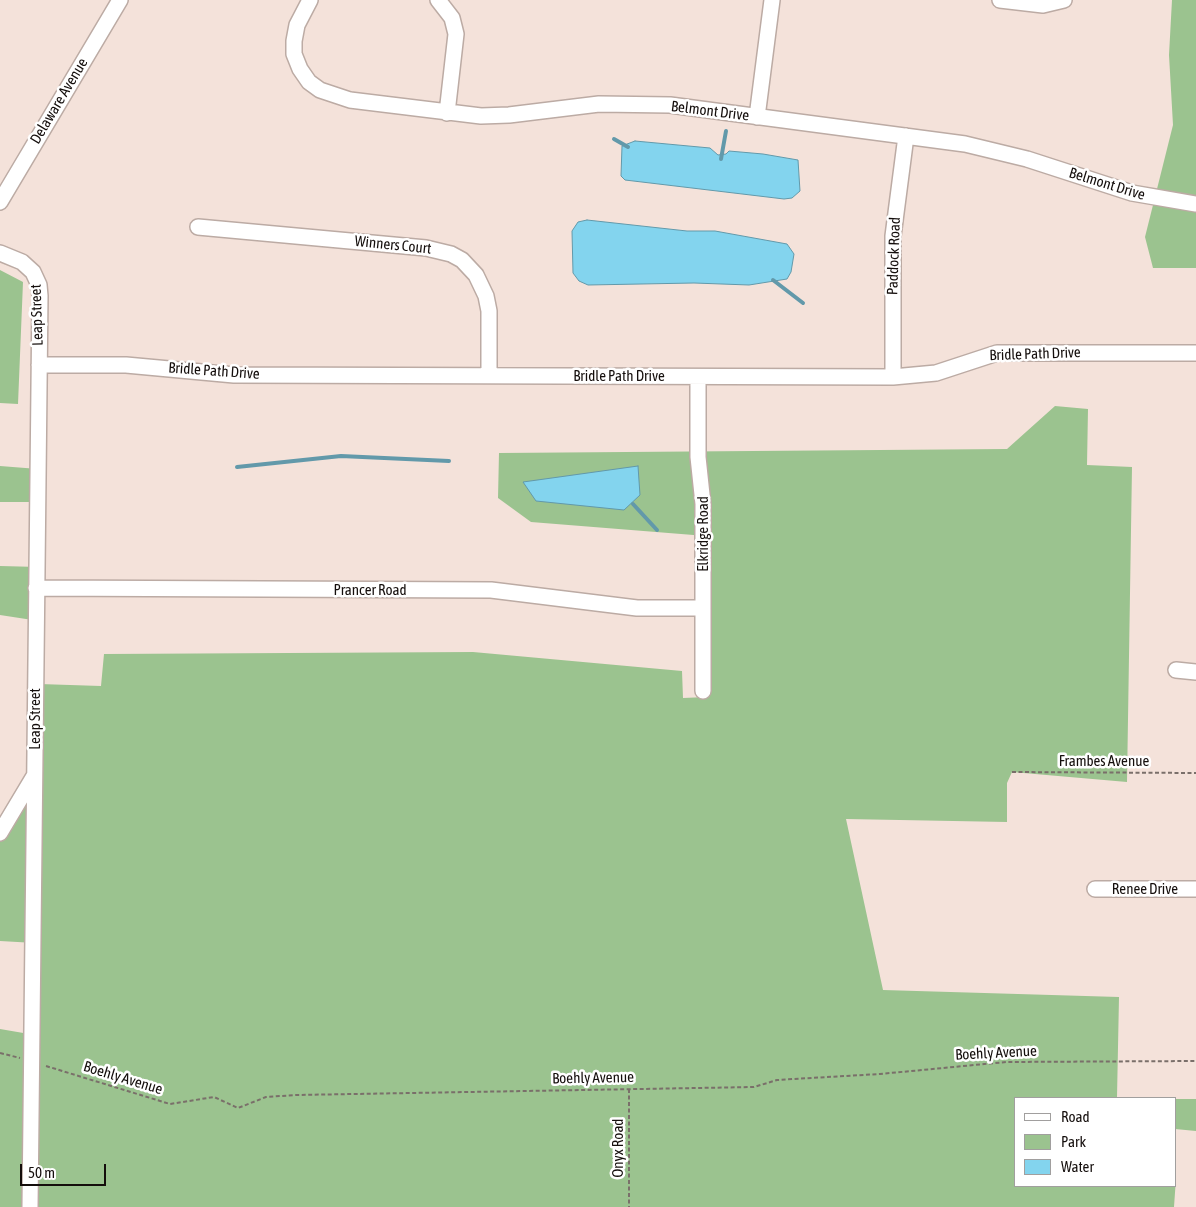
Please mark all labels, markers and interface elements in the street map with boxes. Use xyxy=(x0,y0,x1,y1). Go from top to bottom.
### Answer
street label: Delaware Avenue xyxy=(26,55,92,147)
street label: Belmont Drive xyxy=(670,97,750,125)
street label: Belmont Drive xyxy=(1067,164,1147,204)
street label: Paddock Road xyxy=(884,217,904,295)
street label: Winners Court xyxy=(354,232,432,258)
street label: Leap Street xyxy=(27,284,47,346)
street label: Bridle Path Drive xyxy=(989,343,1081,365)
street label: Bridle Path Drive xyxy=(168,359,260,383)
street label: Bridle Path Drive xyxy=(573,367,665,385)
street label: Elkridge Road xyxy=(694,496,712,572)
street label: Prancer Road xyxy=(333,581,407,599)
street label: Leap Street xyxy=(26,688,44,750)
street label: Frambes Avenue xyxy=(1059,752,1149,770)
street label: Renee Drive xyxy=(1112,880,1178,898)
street label: Boehly Avenue xyxy=(955,1042,1037,1064)
street label: Boehly Avenue xyxy=(81,1057,165,1099)
street label: Boehly Avenue xyxy=(552,1068,634,1088)
legend xyxy=(1014,1097,1176,1187)
text: Road xyxy=(1061,1108,1090,1125)
street label: Onyx Road xyxy=(609,1119,627,1177)
text: Park xyxy=(1061,1133,1086,1150)
scale bar xyxy=(22,1154,109,1186)
text: Water xyxy=(1061,1158,1094,1175)
text: 50 m xyxy=(28,1164,55,1181)

